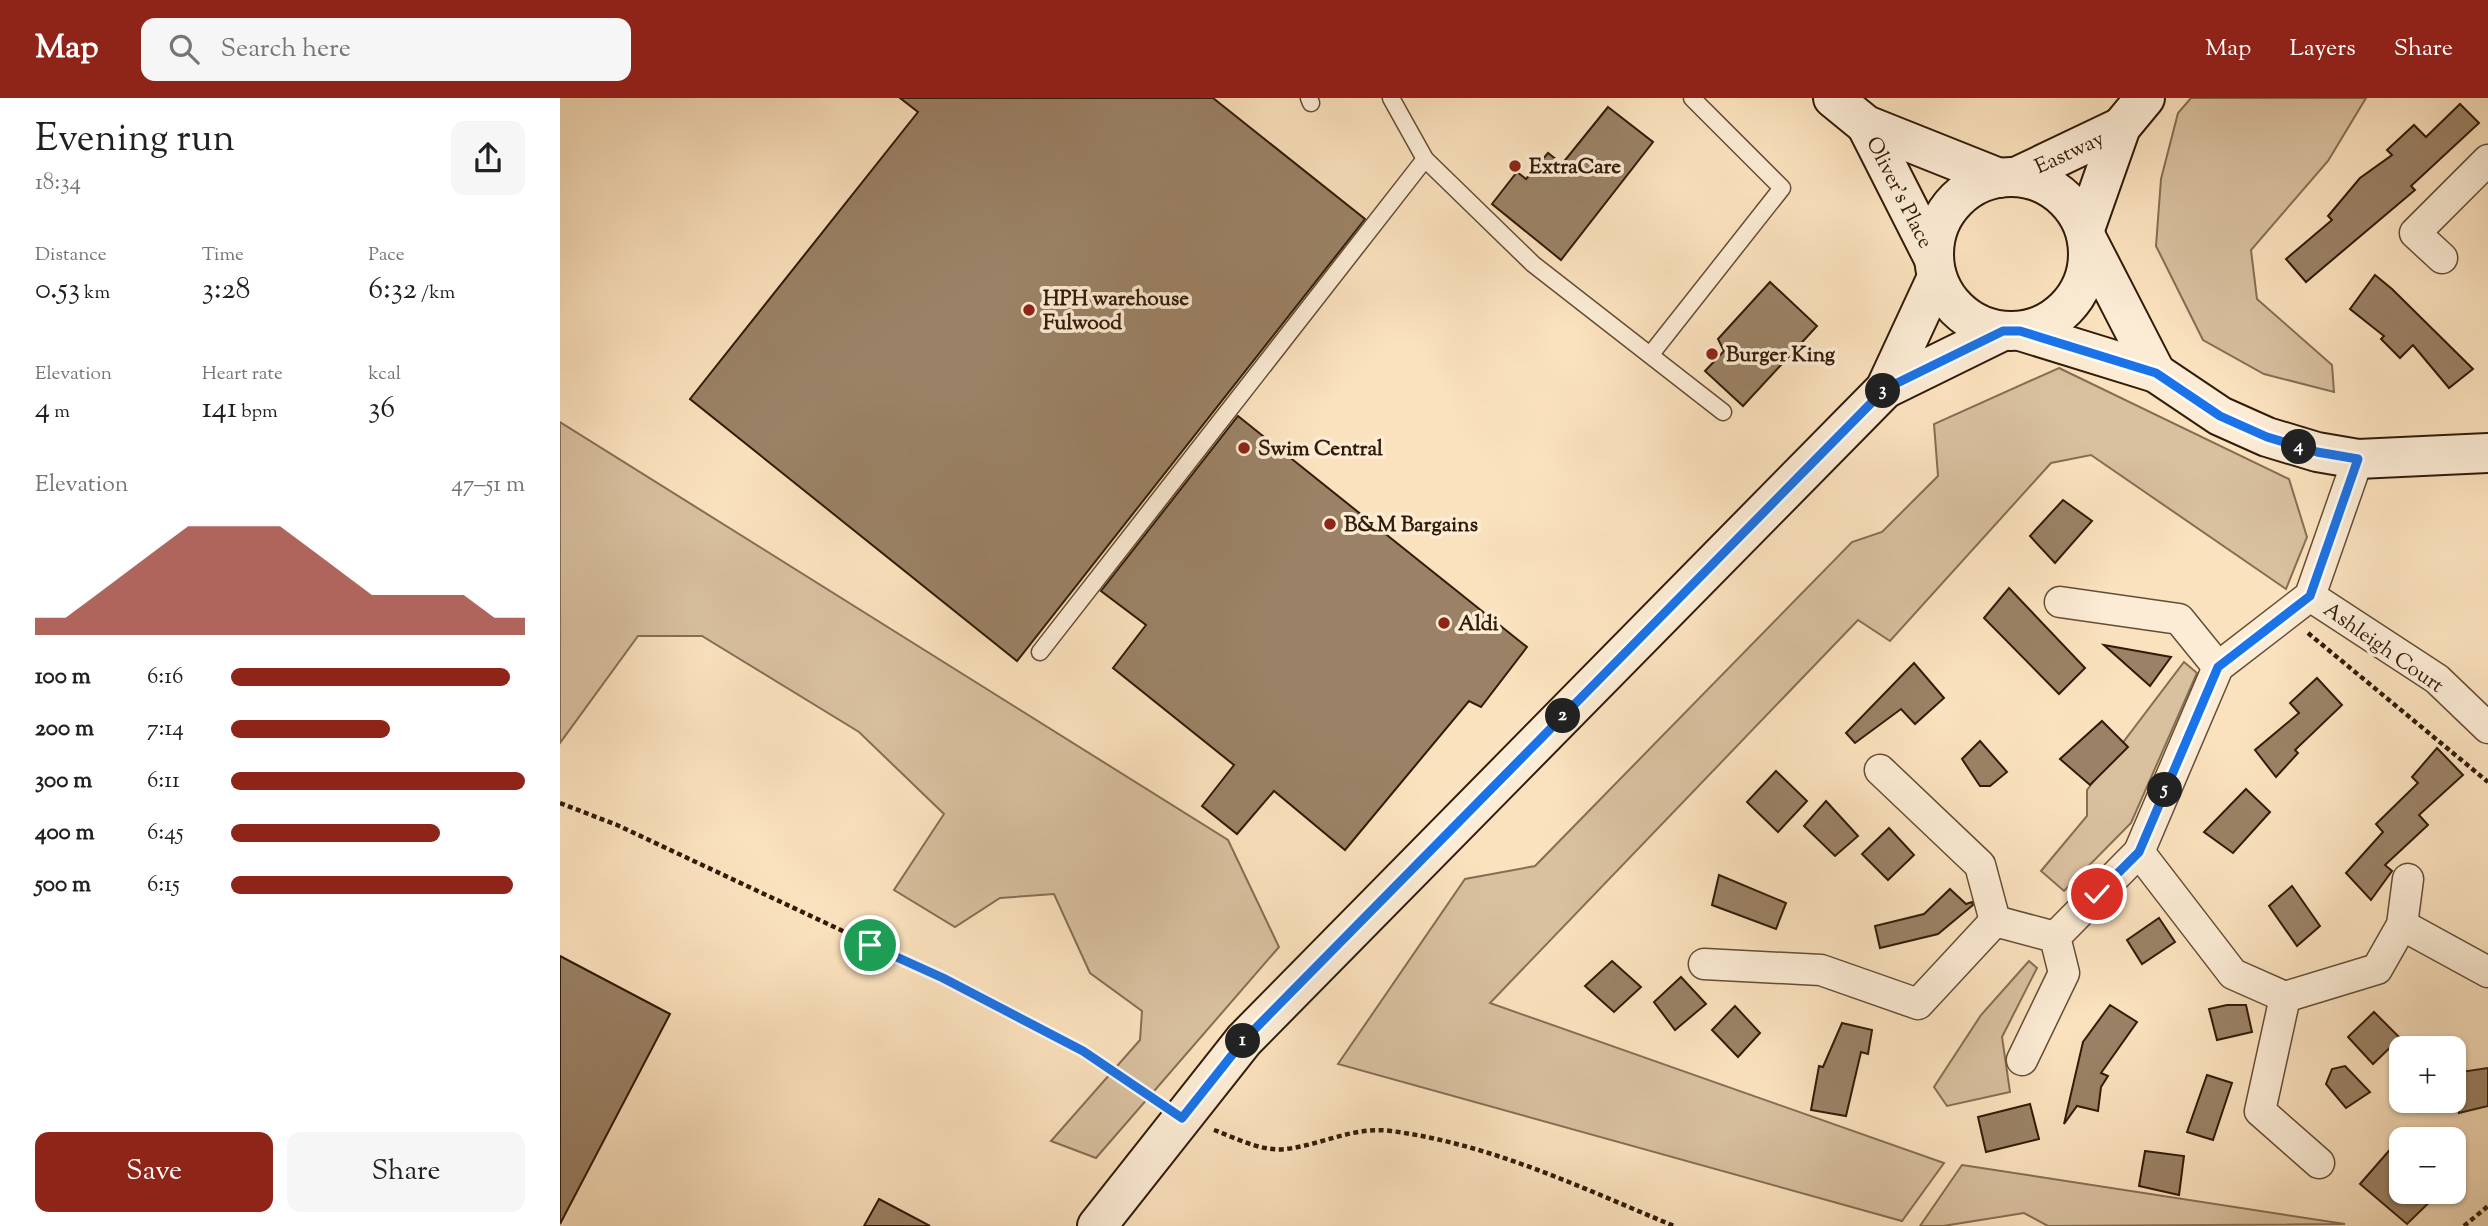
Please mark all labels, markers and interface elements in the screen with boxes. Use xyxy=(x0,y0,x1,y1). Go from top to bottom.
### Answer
search box xyxy=(141,18,631,81)
text: Map xyxy=(35,25,99,73)
icon: search xyxy=(165,30,203,68)
text: Search here xyxy=(221,31,351,68)
text: Map xyxy=(2205,32,2251,66)
text: Layers xyxy=(2289,32,2356,66)
text: Share xyxy=(2394,32,2453,66)
text: Evening run xyxy=(35,114,235,168)
button: share xyxy=(451,121,525,195)
street label: Eastway xyxy=(2030,124,2110,183)
street label: Oliver's Place xyxy=(1857,132,1939,254)
place label: ExtraCare xyxy=(1529,153,1621,183)
marker: ExtraCare xyxy=(1507,158,1523,174)
text: 18:34 xyxy=(35,167,81,200)
text: Distance xyxy=(35,242,107,269)
text: Time xyxy=(202,242,244,269)
text: Pace xyxy=(368,242,405,269)
text: 0.53 xyxy=(35,269,80,312)
text: 3:28 xyxy=(202,269,251,312)
text: 6:32 xyxy=(368,269,417,312)
text: km xyxy=(80,280,110,307)
text: /km xyxy=(417,280,455,307)
place label: HPH warehouse Fulwood xyxy=(1043,285,1189,339)
marker: HPH warehouse Fulwood xyxy=(1021,302,1037,318)
place label: Burger King xyxy=(1726,341,1836,371)
marker: Burger King xyxy=(1704,346,1720,362)
text: Elevation xyxy=(35,361,112,388)
text: Heart rate xyxy=(202,361,283,388)
text: kcal xyxy=(368,361,401,388)
pin: 3 xyxy=(1866,374,1900,408)
text: 3 xyxy=(1879,377,1886,404)
text: 4 xyxy=(35,388,50,431)
text: 141 xyxy=(202,388,237,431)
text: 36 xyxy=(368,388,395,431)
text: m xyxy=(50,399,70,426)
text: bpm xyxy=(237,399,278,426)
pin: 4 xyxy=(2282,430,2316,464)
text: 4 xyxy=(2294,433,2303,460)
place label: Swim Central xyxy=(1258,435,1383,465)
marker: Swim Central xyxy=(1236,440,1252,456)
text: Elevation xyxy=(35,469,128,502)
text: 47–51 m xyxy=(451,469,525,502)
place label: B&M Bargains xyxy=(1344,511,1478,541)
marker: B&M Bargains xyxy=(1322,516,1338,532)
street label: Ashleigh Court xyxy=(2317,596,2449,701)
place label: Aldi xyxy=(1458,610,1499,640)
marker: Aldi xyxy=(1436,615,1452,631)
text: 100 m xyxy=(35,661,91,694)
text: 6:16 xyxy=(147,661,183,694)
pin: 2 xyxy=(1546,698,1580,734)
text: 2 xyxy=(1558,702,1567,729)
text: 200 m xyxy=(35,713,94,746)
text: 7:14 xyxy=(147,713,184,746)
text: 300 m xyxy=(35,765,92,798)
text: 6:11 xyxy=(147,765,180,798)
pin: 5 xyxy=(2148,772,2182,808)
text: 5 xyxy=(2161,776,2168,803)
text: 400 m xyxy=(35,817,95,850)
text: 6:45 xyxy=(147,817,184,850)
pin xyxy=(2067,864,2127,924)
text: 500 m xyxy=(35,869,91,902)
text: 6:15 xyxy=(147,869,180,902)
icon: check xyxy=(2078,875,2116,913)
pin xyxy=(840,915,900,975)
icon: arrive xyxy=(851,926,889,964)
pin: 1 xyxy=(1226,1024,1260,1058)
text: 1 xyxy=(1239,1027,1246,1054)
map controls xyxy=(2389,1036,2466,1204)
button: + xyxy=(2389,1036,2466,1113)
button: − xyxy=(2389,1127,2466,1204)
button: Save xyxy=(35,1132,273,1212)
button: Share xyxy=(287,1132,525,1212)

